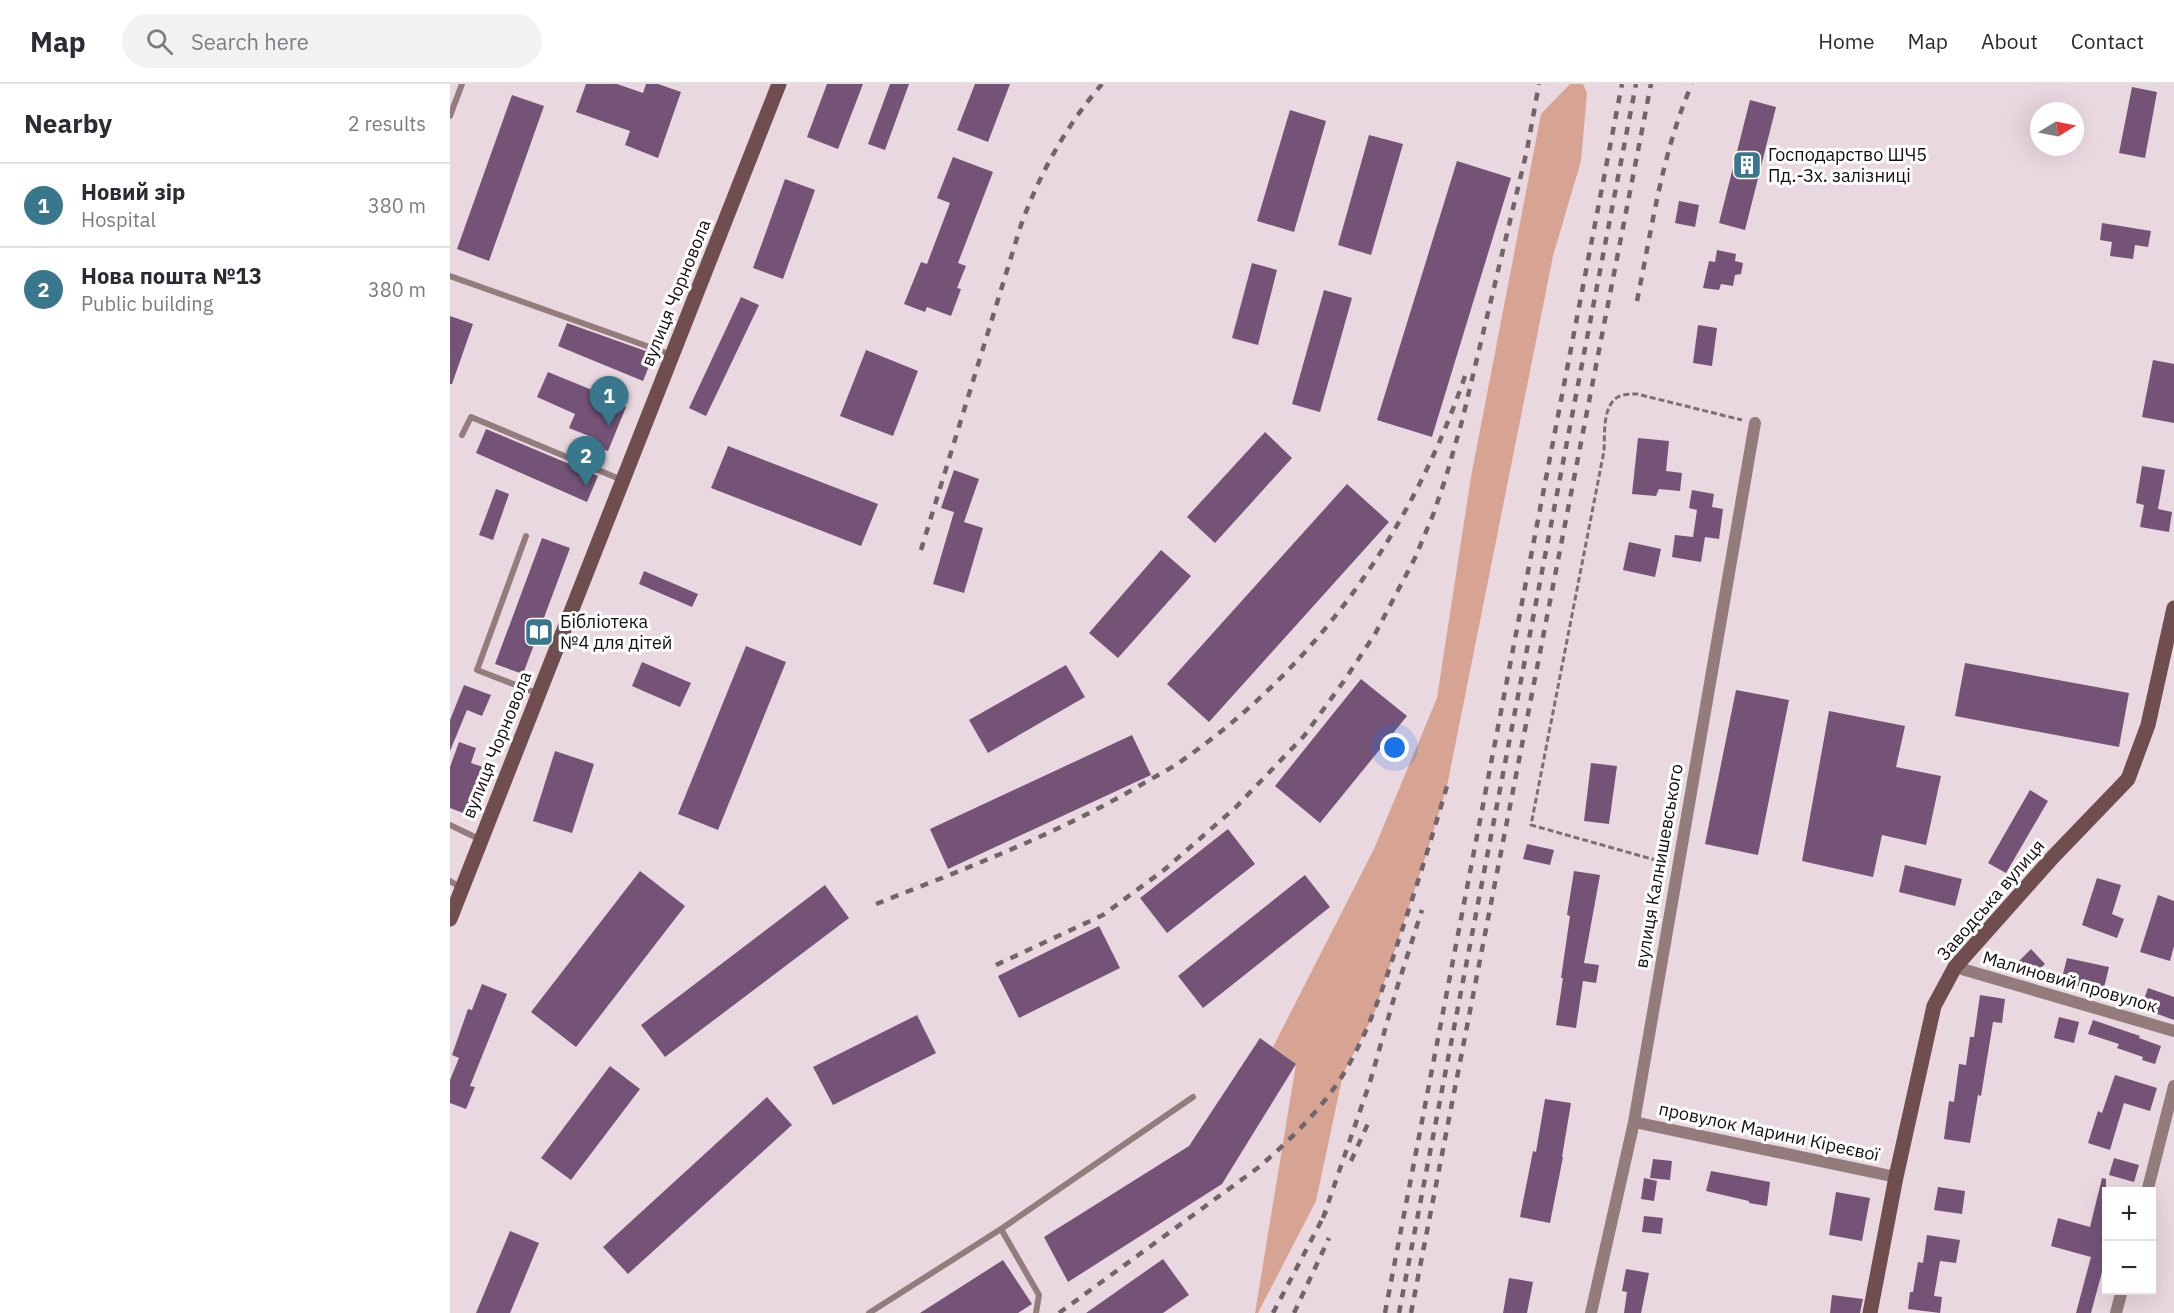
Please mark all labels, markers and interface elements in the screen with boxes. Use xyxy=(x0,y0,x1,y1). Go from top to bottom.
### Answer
search box xyxy=(122,14,542,68)
text: Map xyxy=(30,23,86,60)
icon: search xyxy=(143,25,176,58)
text: Search here xyxy=(191,27,309,56)
text: Home xyxy=(1818,27,1875,55)
text: Map xyxy=(1908,27,1948,55)
text: About xyxy=(1981,27,2038,55)
text: Contact xyxy=(2071,27,2144,55)
north arrow xyxy=(2030,102,2084,156)
text: Nearby xyxy=(24,106,112,140)
text: 2 results xyxy=(348,110,426,137)
place label: Господарство ШЧ5 Пд.-Зх. залізниці xyxy=(1768,143,1927,187)
building icon: Господарство ШЧ5 Пд.-Зх. залізниці xyxy=(1731,149,1763,181)
text: Новий зір xyxy=(81,177,185,206)
text: 1 xyxy=(38,192,50,219)
text: 380 m xyxy=(368,192,426,219)
text: Hospital xyxy=(81,206,156,233)
street label: вулиця Чорновола xyxy=(636,216,716,370)
text: Нова пошта №13 xyxy=(81,261,262,290)
text: 2 xyxy=(38,276,50,303)
text: 380 m xyxy=(368,276,426,303)
text: Public building xyxy=(81,290,213,317)
pin: 1 xyxy=(590,376,628,426)
pin: 2 xyxy=(566,436,606,486)
place label: Бібліотека №4 для дітей xyxy=(560,610,672,654)
library icon: Бібліотека №4 для дітей xyxy=(523,616,555,648)
street label: вулиця Чорновола xyxy=(457,668,537,822)
your location xyxy=(1380,733,1409,762)
street label: вулиця Калнишевського xyxy=(1629,762,1688,970)
street label: Заводська вулиця xyxy=(1932,834,2049,965)
street label: Малиновий провулок xyxy=(1980,946,2160,1018)
street label: провулок Марини Кіреєвої xyxy=(1657,1097,1882,1166)
map controls xyxy=(2102,1187,2156,1295)
button: + xyxy=(2102,1187,2156,1241)
button: − xyxy=(2102,1241,2156,1295)

